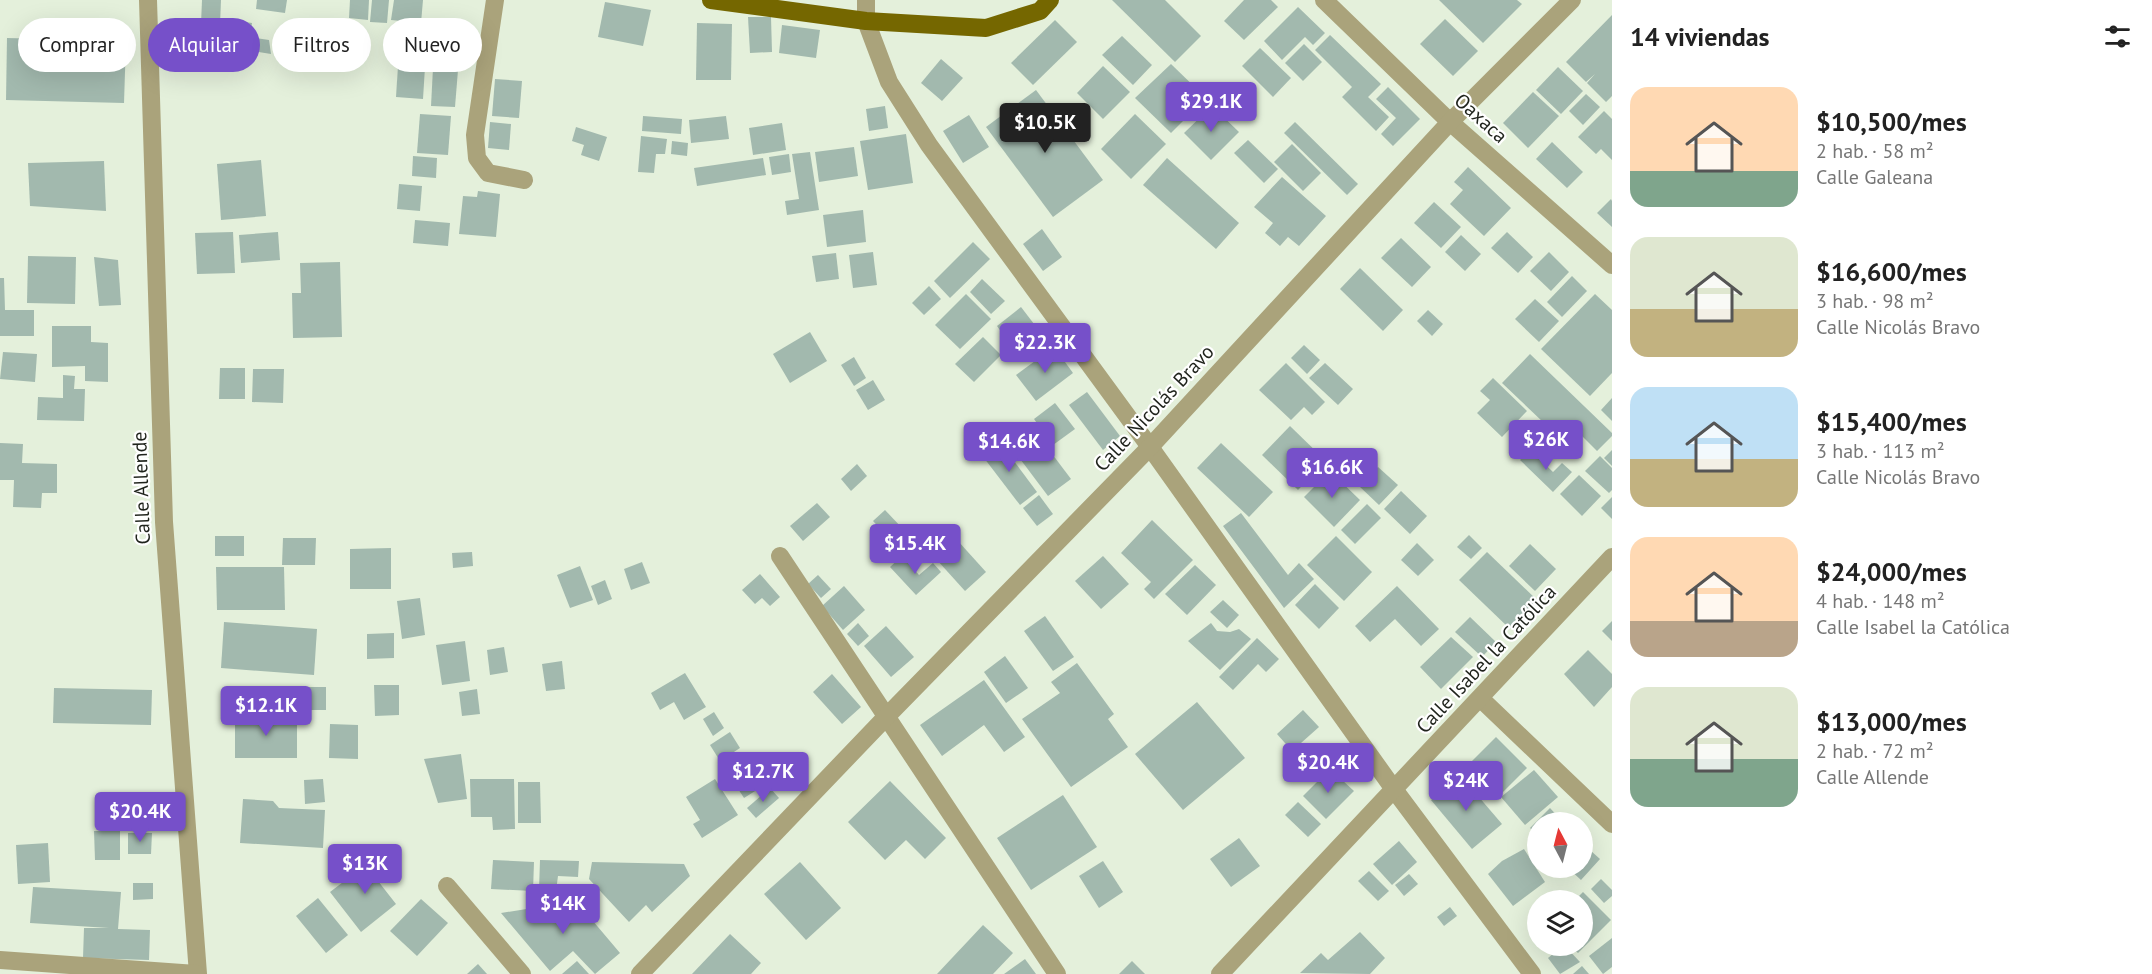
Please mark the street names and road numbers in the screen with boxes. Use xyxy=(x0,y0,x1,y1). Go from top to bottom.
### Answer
street label: Oaxaca xyxy=(1449,87,1513,149)
street label: Calle Nicolás Bravo xyxy=(1088,339,1220,477)
street label: Calle Allende xyxy=(126,431,156,545)
street label: Calle Isabel la Católica xyxy=(1410,579,1562,739)

